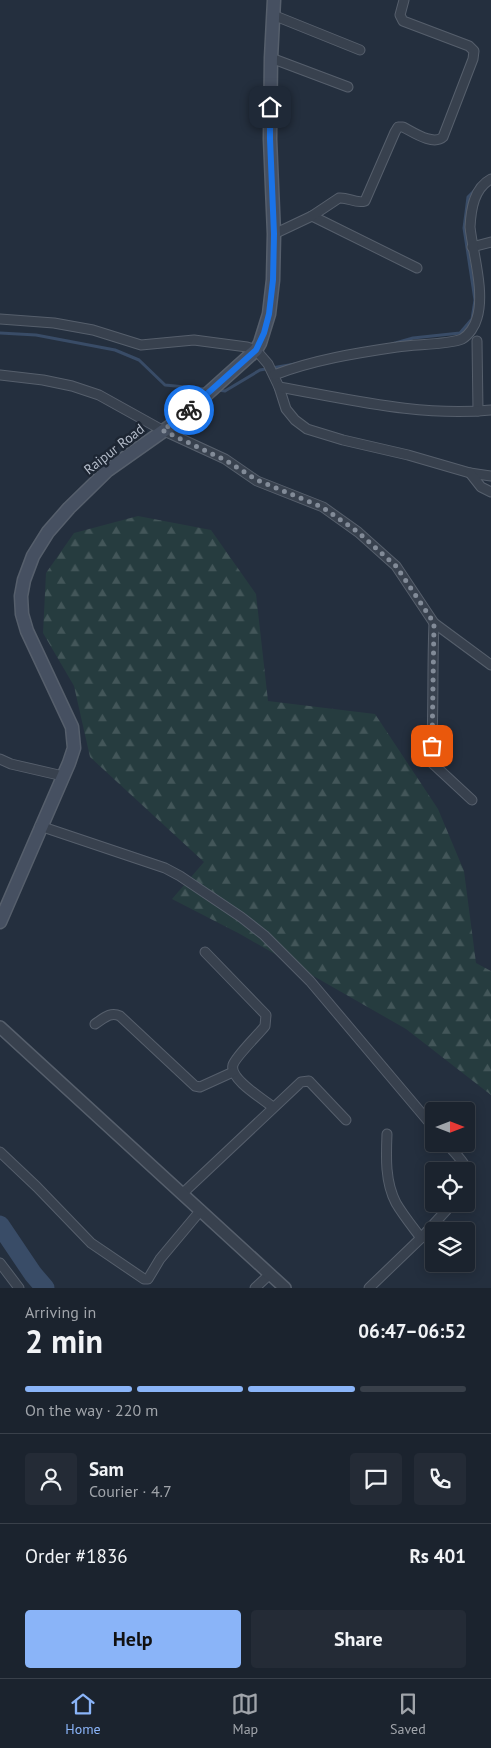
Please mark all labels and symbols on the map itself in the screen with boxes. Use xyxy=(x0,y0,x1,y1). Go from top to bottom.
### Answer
pin xyxy=(249,86,291,128)
courier xyxy=(164,385,214,435)
street label: Raipur Road xyxy=(80,420,148,478)
pin xyxy=(411,725,453,767)
north arrow xyxy=(425,1102,475,1152)

